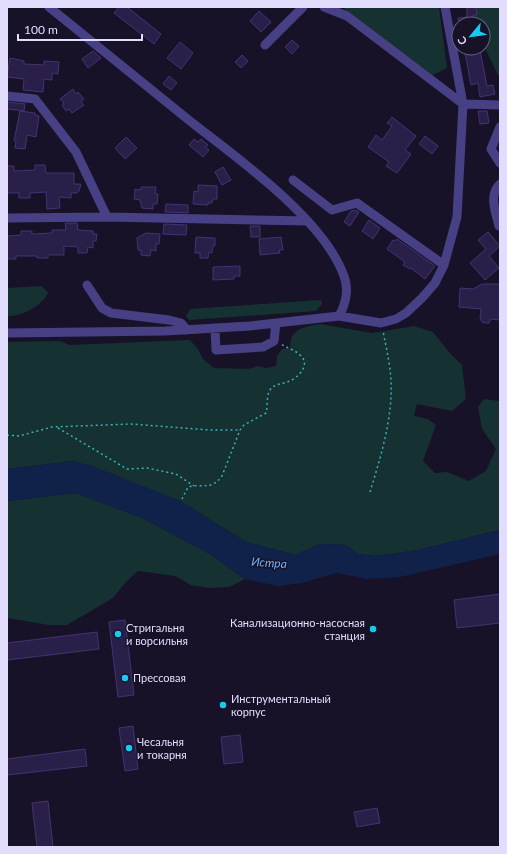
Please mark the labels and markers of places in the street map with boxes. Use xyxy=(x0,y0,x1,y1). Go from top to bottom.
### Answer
place label: Канализационно-насосная станция xyxy=(230,616,365,642)
place label: Стригальня и ворсильня xyxy=(126,621,188,647)
marker: Канализационно-насосная станция xyxy=(368,624,378,634)
marker: Стригальня и ворсильня xyxy=(113,629,123,639)
place label: Прессовая xyxy=(133,671,186,684)
marker: Прессовая xyxy=(120,673,130,683)
place label: Инструментальный корпус xyxy=(231,692,331,718)
marker: Инструментальный корпус xyxy=(218,700,228,710)
place label: Чесальня и токарня xyxy=(137,735,187,761)
marker: Чесальня и токарня xyxy=(124,743,134,753)

